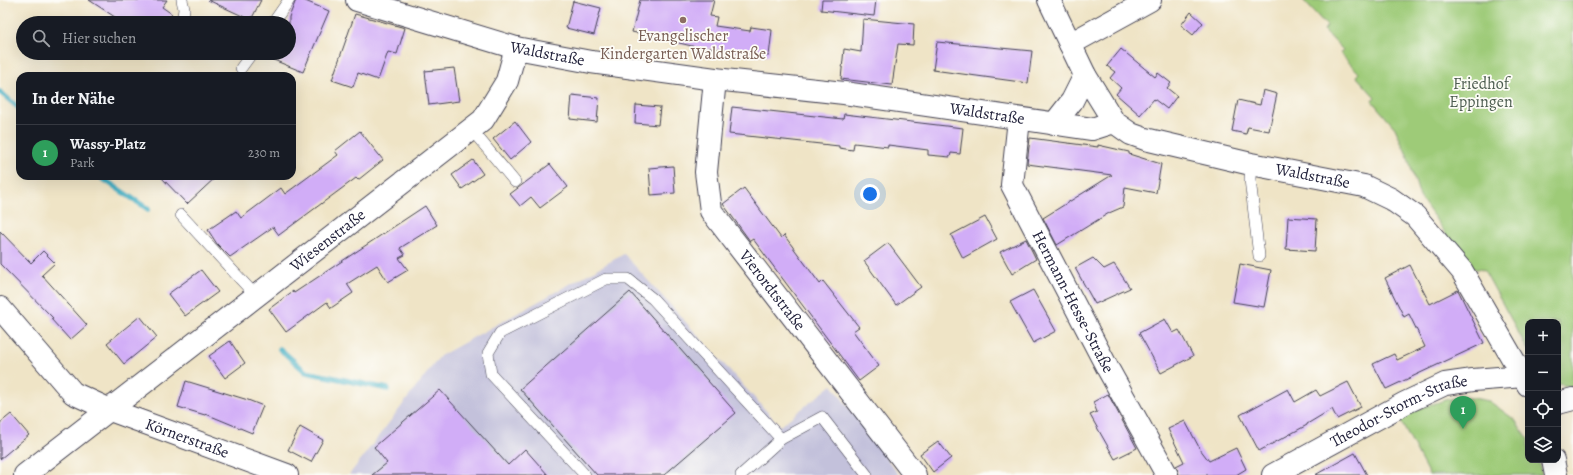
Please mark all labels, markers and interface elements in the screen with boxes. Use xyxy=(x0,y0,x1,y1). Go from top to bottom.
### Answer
marker: Evangelischer Kindergarten Waldstraße xyxy=(678,15,688,25)
search box xyxy=(16,16,296,60)
place label: Evangelischer Kindergarten Waldstraße xyxy=(600,25,766,65)
icon: search xyxy=(30,27,52,49)
text: Hier suchen xyxy=(62,28,136,48)
street label: Waldstraße xyxy=(507,36,586,72)
park label: Friedhof Eppingen xyxy=(1449,73,1513,113)
text: In der Nähe xyxy=(32,87,115,110)
street label: Waldstraße xyxy=(947,97,1026,130)
text: Wassy-Platz xyxy=(70,134,146,154)
text: 1 xyxy=(43,144,47,161)
text: 230 m xyxy=(248,144,280,161)
text: Park xyxy=(70,154,94,171)
street label: Waldstraße xyxy=(1273,158,1352,194)
your location xyxy=(860,184,880,204)
street label: Wiesenstraße xyxy=(285,204,370,277)
street label: Hermann-Hesse-Straße xyxy=(1027,227,1119,377)
street label: Vierordtstraße xyxy=(734,245,810,335)
map controls xyxy=(1525,319,1561,463)
button: + xyxy=(1525,319,1561,355)
button: − xyxy=(1525,355,1561,391)
street label: Theodor-Storm-Straße xyxy=(1326,370,1469,453)
button: locate xyxy=(1525,391,1561,427)
pin: 1 xyxy=(1450,396,1476,429)
street label: Körnerstraße xyxy=(142,413,232,464)
button: layers xyxy=(1525,427,1561,463)

